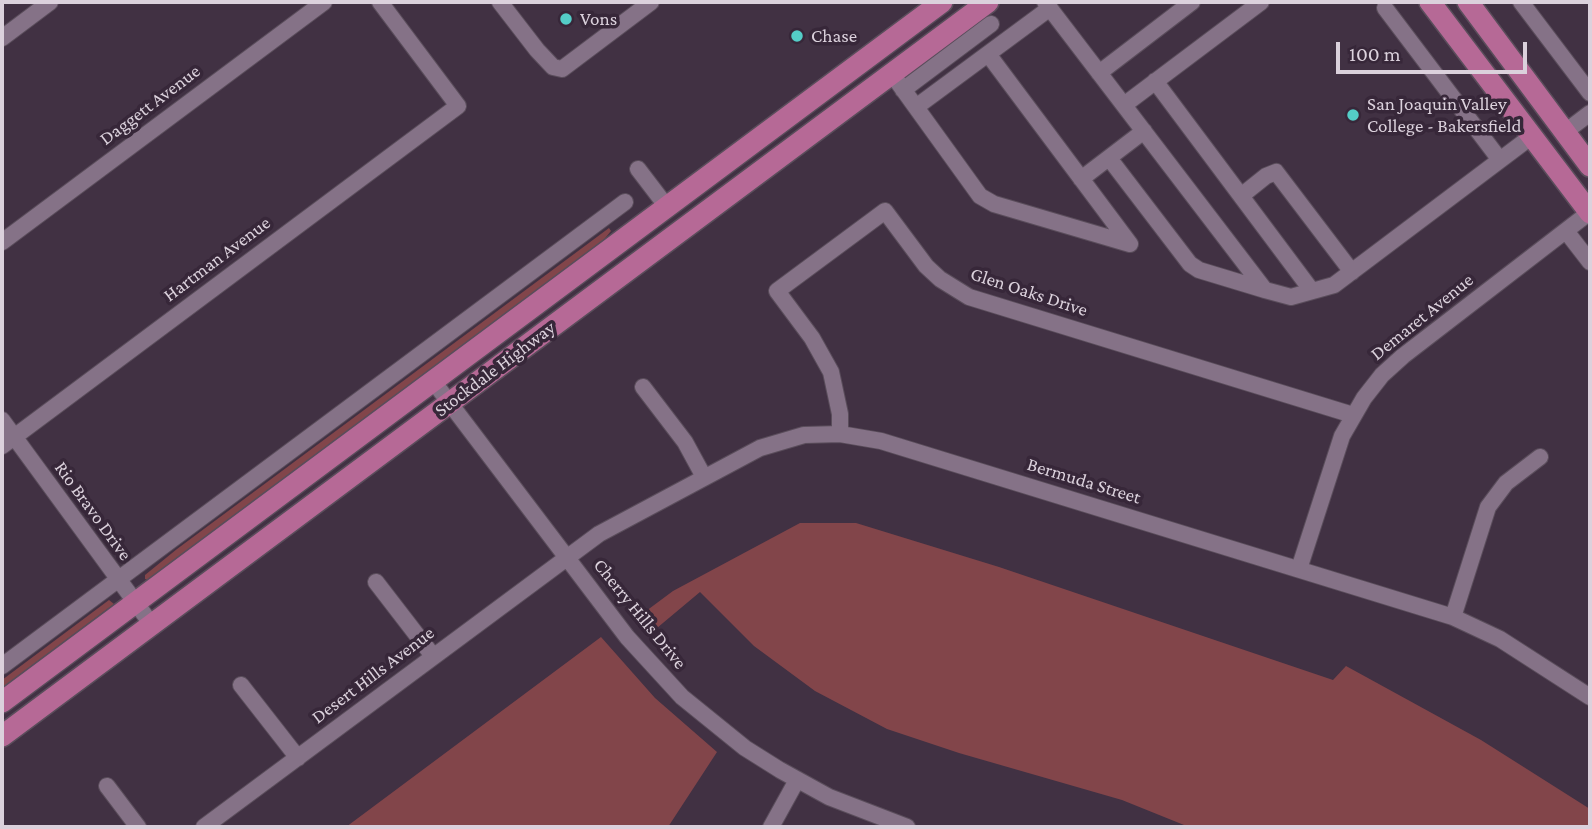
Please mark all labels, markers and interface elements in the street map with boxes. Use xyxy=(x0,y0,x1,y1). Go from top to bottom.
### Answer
place label: Vons xyxy=(580,8,617,30)
marker: Vons xyxy=(558,11,574,27)
place label: Chase xyxy=(811,25,857,47)
marker: Chase xyxy=(789,28,805,44)
scale bar xyxy=(1340,28,1531,72)
text: 100 m xyxy=(1349,42,1401,66)
street label: Daggett Avenue xyxy=(95,60,205,150)
place label: San Joaquin Valley College - Bakersfield xyxy=(1367,93,1521,137)
marker: San Joaquin Valley College - Bakersfield xyxy=(1345,107,1361,123)
street label: Hartman Avenue xyxy=(159,211,275,307)
street label: Glen Oaks Drive xyxy=(967,262,1091,322)
street label: Demaret Avenue xyxy=(1366,269,1478,365)
street label: Stockdale Highway xyxy=(430,316,560,422)
street label: Bermuda Street xyxy=(1024,453,1144,509)
street label: Rio Bravo Drive xyxy=(49,457,137,565)
street label: Cherry Hills Drive xyxy=(589,554,691,674)
street label: Desert Hills Avenue xyxy=(307,621,439,729)

